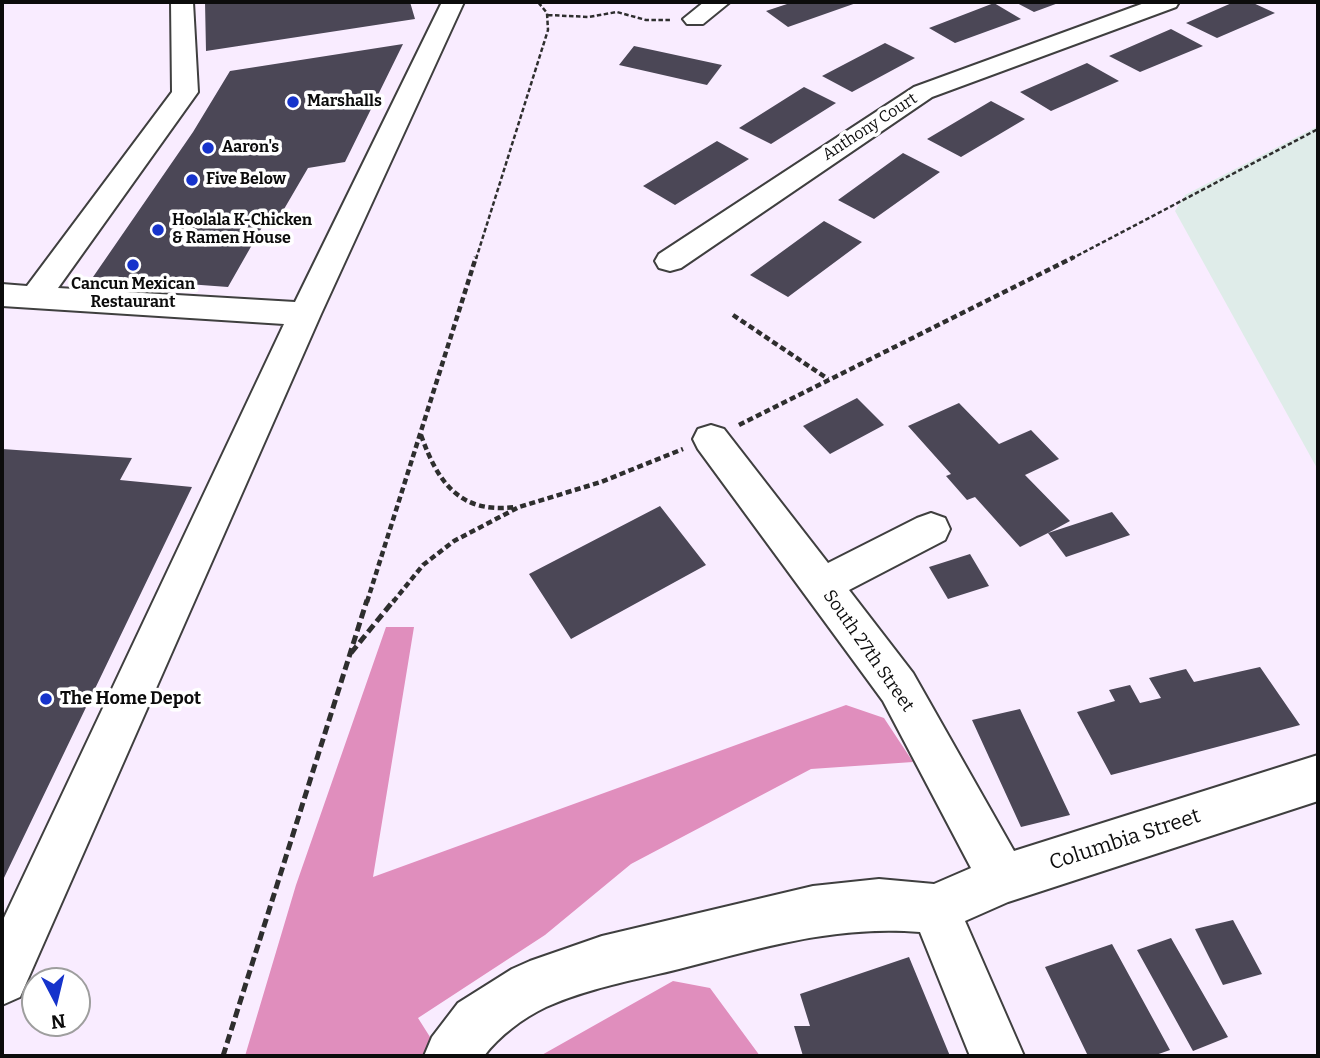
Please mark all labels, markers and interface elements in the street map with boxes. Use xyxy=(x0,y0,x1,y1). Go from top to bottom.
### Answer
street label: Anthony Court xyxy=(819,89,921,165)
place label: Marshalls xyxy=(307,92,382,112)
marker: Marshalls xyxy=(285,94,301,110)
place label: Aaron's xyxy=(222,138,279,158)
marker: Aaron's xyxy=(200,140,216,156)
place label: Five Below xyxy=(206,170,286,190)
marker: Five Below xyxy=(184,172,200,188)
place label: Hoolala K-Chicken & Ramen House xyxy=(172,211,312,249)
marker: Hoolala K-Chicken & Ramen House xyxy=(150,222,166,238)
marker: Cancun Mexican Restaurant xyxy=(125,257,141,273)
place label: Cancun Mexican Restaurant xyxy=(71,275,195,313)
street label: South 27th Street xyxy=(818,586,918,716)
place label: The Home Depot xyxy=(60,688,201,710)
marker: The Home Depot xyxy=(38,691,54,707)
street label: Columbia Street xyxy=(1046,804,1204,876)
north arrow xyxy=(21,967,91,1037)
text: N xyxy=(50,1009,67,1034)

